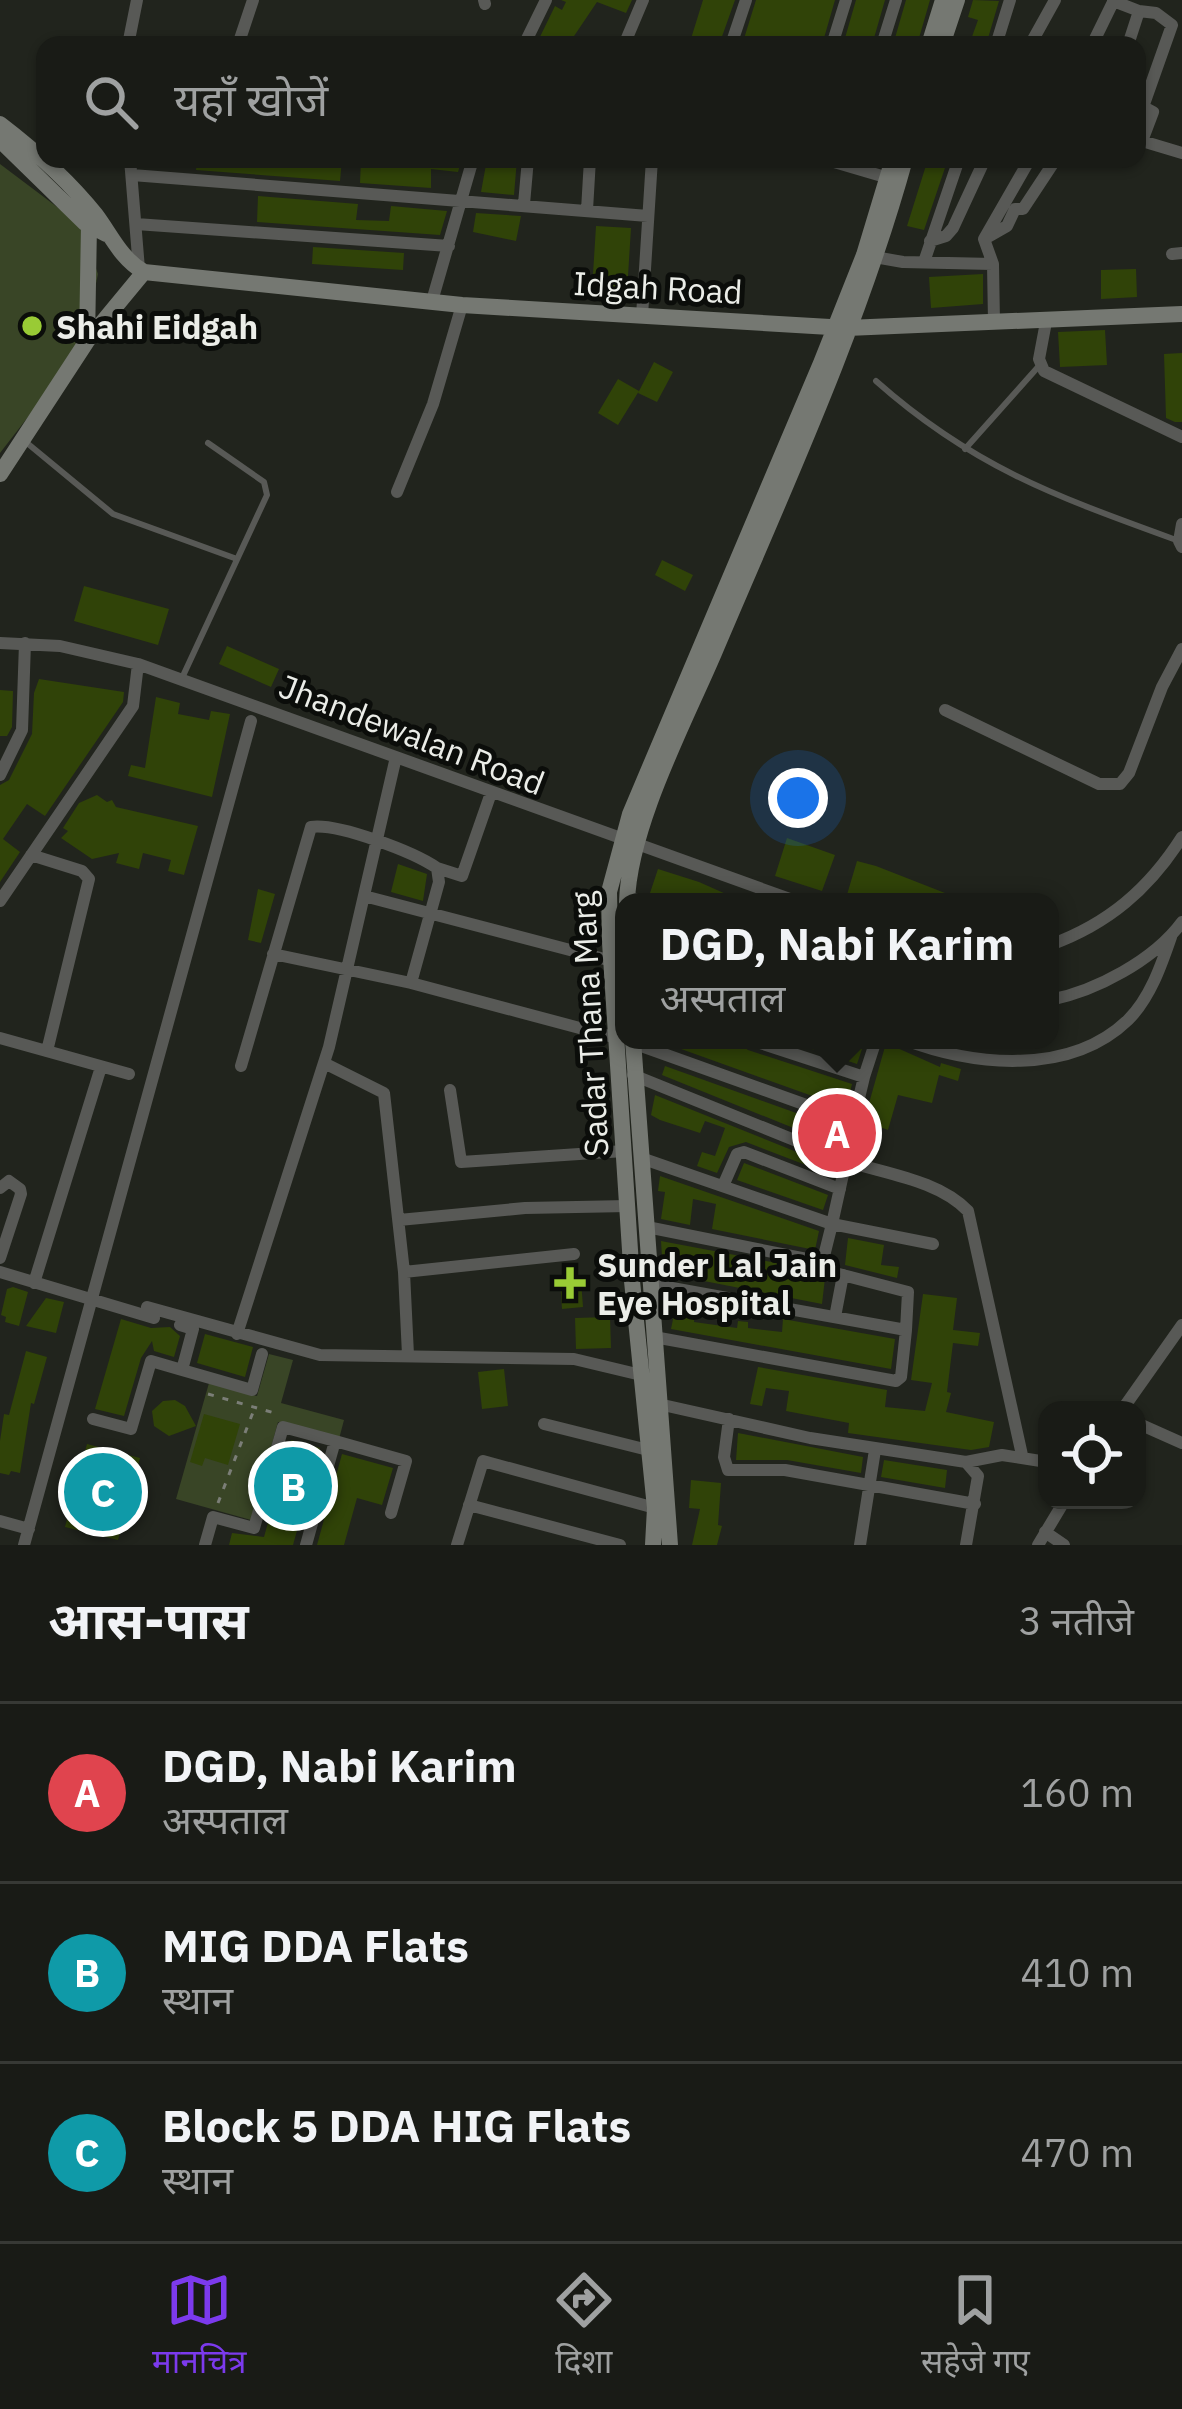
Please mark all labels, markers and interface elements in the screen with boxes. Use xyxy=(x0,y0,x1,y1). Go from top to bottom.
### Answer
search box xyxy=(36,36,1146,168)
icon: search xyxy=(78,69,144,135)
text: यहाँ खोजें xyxy=(174,70,328,128)
street label: Idgah Road xyxy=(572,261,744,313)
place label: Shahi Eidgah xyxy=(56,305,258,348)
marker: Shahi Eidgah xyxy=(19,313,45,339)
street label: Jhandewalan Road xyxy=(273,664,551,804)
your location xyxy=(768,768,828,828)
street label: Sadar Thana Marg xyxy=(561,889,617,1158)
popup xyxy=(615,893,1059,1049)
text: DGD, Nabi Karim xyxy=(660,914,1014,972)
text: अस्पताल xyxy=(660,972,786,1023)
pin: A xyxy=(798,1088,876,1178)
place label: Sunder Lal Jain Eye Hospital xyxy=(597,1243,837,1324)
marker: Sunder Lal Jain Eye Hospital xyxy=(554,1267,586,1299)
map controls xyxy=(1038,1401,1146,1509)
button: locate xyxy=(1038,1401,1146,1509)
pin: B xyxy=(254,1441,332,1531)
pin: C xyxy=(64,1447,142,1537)
text: आस-पास xyxy=(48,1587,249,1653)
text: 3 नतीजे xyxy=(1018,1595,1134,1646)
text: DGD, Nabi Karim xyxy=(162,1736,517,1794)
text: A xyxy=(74,1767,100,1818)
text: 160 m xyxy=(1021,1767,1134,1818)
text: अस्पताल xyxy=(162,1794,288,1845)
text: MIG DDA Flats xyxy=(162,1916,469,1974)
text: B xyxy=(74,1947,100,1998)
text: 410 m xyxy=(1021,1947,1134,1998)
text: स्थान xyxy=(162,1974,233,2025)
text: Block 5 DDA HIG Flats xyxy=(162,2096,631,2154)
text: C xyxy=(74,2127,100,2178)
text: 470 m xyxy=(1021,2127,1134,2178)
text: स्थान xyxy=(162,2154,233,2205)
tab: मानचित्र xyxy=(152,2267,246,2386)
tab: दिशा xyxy=(551,2267,617,2386)
tab: सहेजे गए xyxy=(921,2267,1030,2386)

